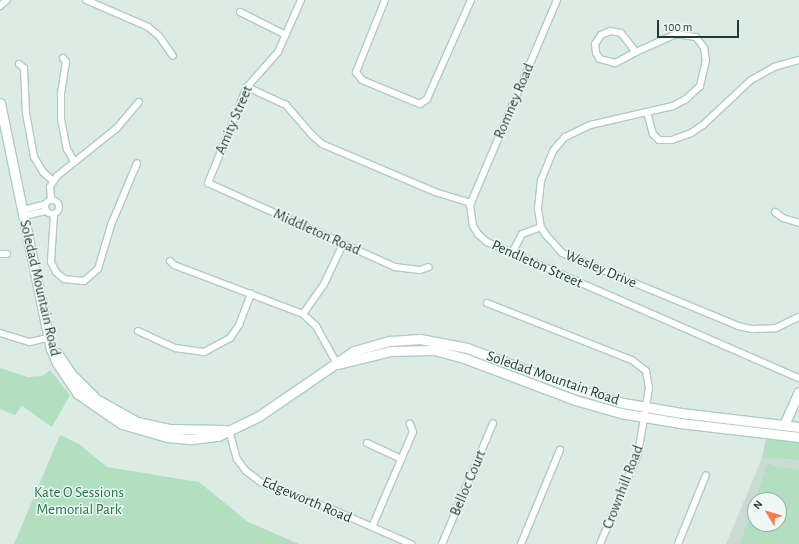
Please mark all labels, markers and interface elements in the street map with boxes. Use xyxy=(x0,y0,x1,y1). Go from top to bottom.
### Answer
scale bar xyxy=(659,12,741,38)
text: 100 m xyxy=(664,21,692,33)
street label: Romney Road xyxy=(490,61,538,141)
street label: Amity Street xyxy=(211,83,257,157)
street label: Middleton Road xyxy=(271,205,363,259)
street label: Soledad Mountain Road xyxy=(16,218,64,358)
street label: Pendleton Street xyxy=(489,236,585,292)
street label: Wesley Drive xyxy=(563,246,639,292)
street label: Soledad Mountain Road xyxy=(484,347,622,409)
street label: Crownhill Road xyxy=(599,442,647,532)
street label: Belloc Court xyxy=(446,447,490,519)
street label: Edgeworth Road xyxy=(259,473,355,527)
park label: Kate O Sessions Memorial Park xyxy=(34,483,124,518)
north arrow xyxy=(747,492,787,532)
text: N xyxy=(751,499,765,511)

